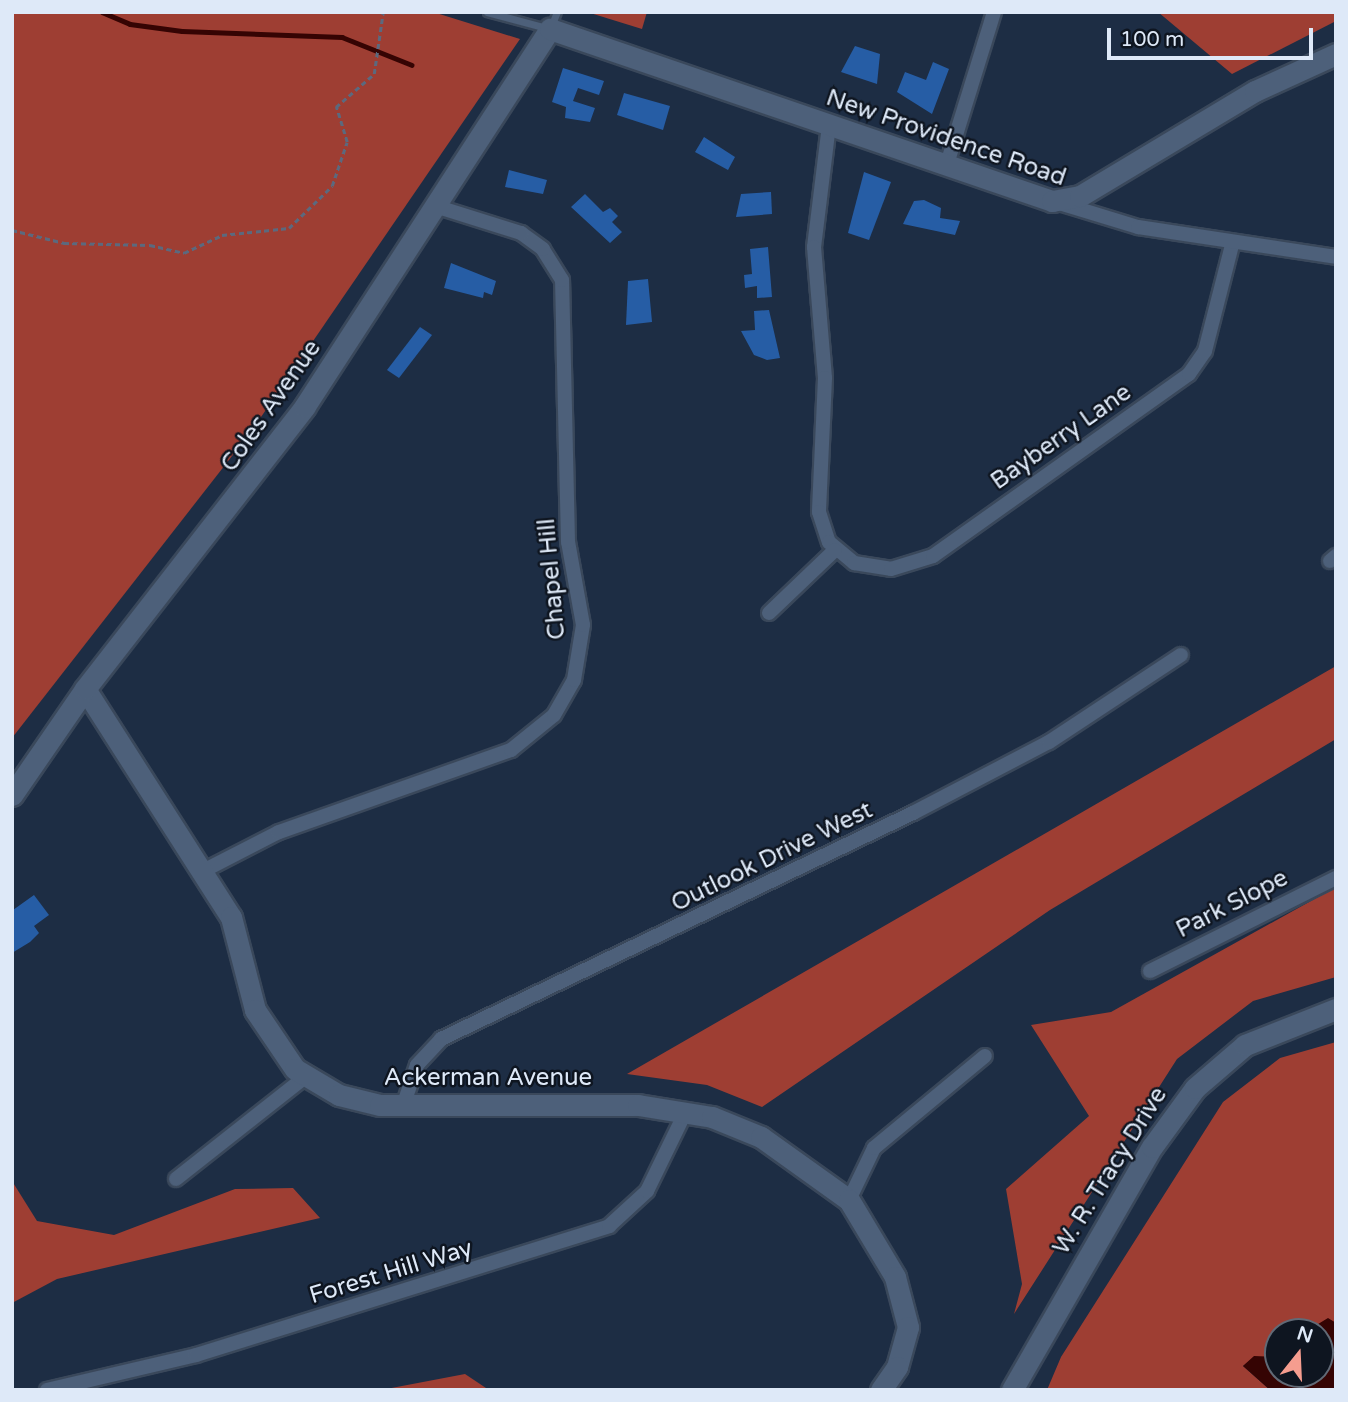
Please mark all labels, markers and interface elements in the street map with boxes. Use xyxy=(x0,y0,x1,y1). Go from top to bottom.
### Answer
scale bar xyxy=(1110,14,1316,58)
text: 100 m xyxy=(1120,27,1184,52)
street label: New Providence Road xyxy=(822,83,1070,193)
street label: Coles Avenue xyxy=(215,335,327,477)
street label: Bayberry Lane xyxy=(985,378,1137,496)
street label: Chapel Hill xyxy=(532,517,572,641)
street label: Outlook Drive West xyxy=(667,796,877,918)
street label: Park Slope xyxy=(1171,864,1293,944)
street label: Ackerman Avenue xyxy=(384,1064,592,1092)
street label: W. R. Tracy Drive xyxy=(1047,1082,1173,1260)
street label: Forest Hill Way xyxy=(306,1234,476,1310)
north arrow xyxy=(1264,1318,1334,1388)
text: N xyxy=(1294,1322,1316,1348)

